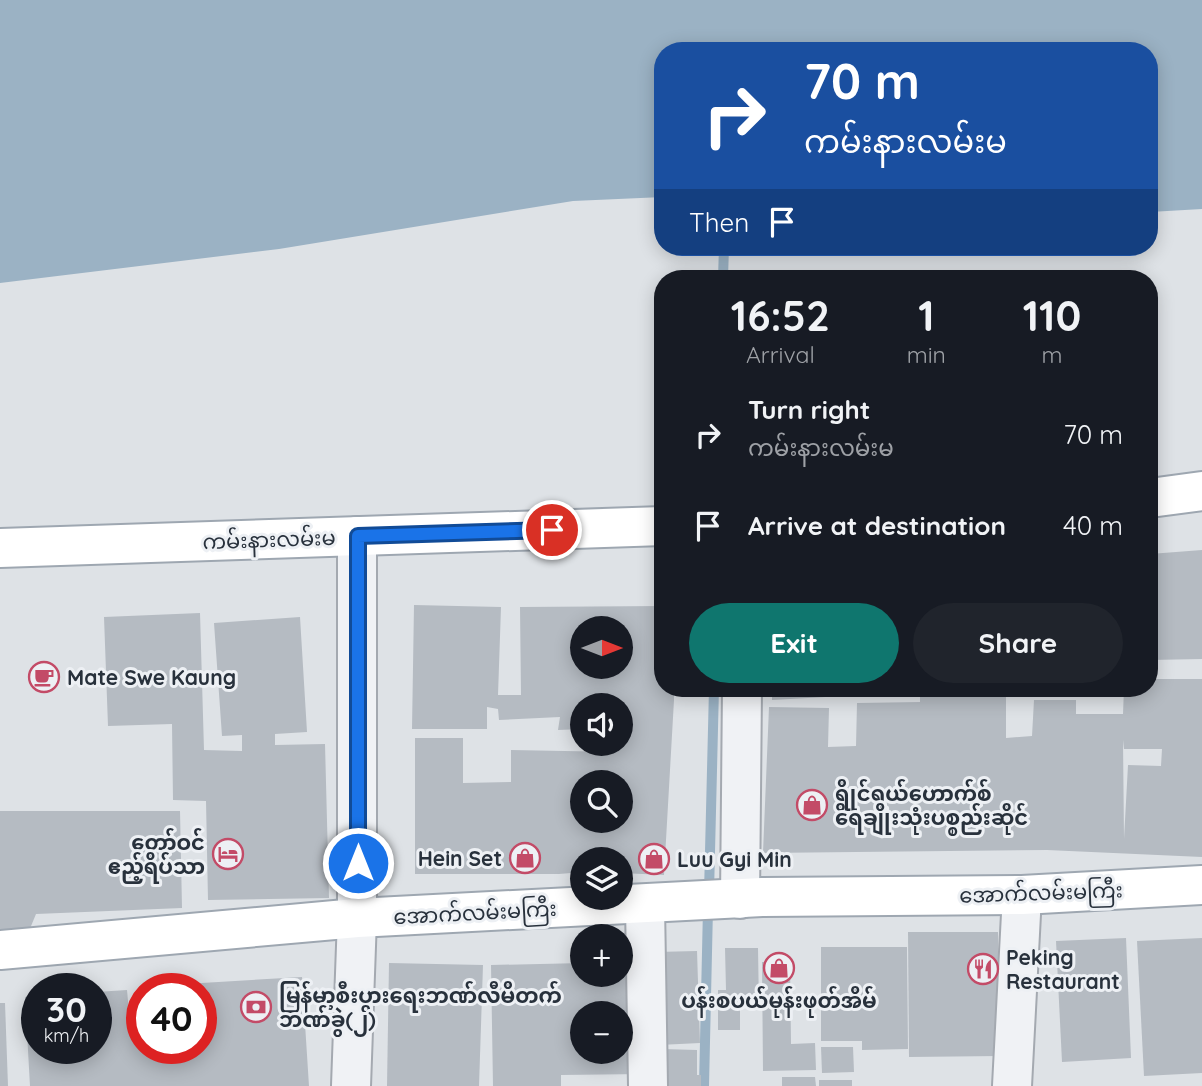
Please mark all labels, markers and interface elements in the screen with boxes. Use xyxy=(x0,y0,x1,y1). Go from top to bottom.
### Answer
text: 70 m xyxy=(804,50,920,111)
icon: right xyxy=(689,70,780,161)
text: ကမ်းနားလမ်းမ xyxy=(804,121,1007,161)
icon: arrive xyxy=(763,203,801,241)
text: Then xyxy=(689,206,749,239)
text: 16:52 xyxy=(731,289,830,342)
text: 1 xyxy=(918,289,934,342)
text: 110 xyxy=(1023,289,1081,342)
text: Arrival xyxy=(746,340,815,369)
text: min xyxy=(907,340,946,369)
text: m xyxy=(1041,340,1062,369)
text: Turn right xyxy=(748,393,870,426)
icon: right xyxy=(689,416,727,454)
text: 70 m xyxy=(1063,418,1123,451)
text: ကမ်းနားလမ်းမ xyxy=(748,433,894,462)
pin xyxy=(522,500,582,560)
icon: arrive xyxy=(689,507,727,545)
text: Arrive at destination xyxy=(748,509,1006,542)
text: 40 m xyxy=(1063,509,1123,542)
icon: arrive xyxy=(533,511,571,549)
street label: ကမ်းနားလမ်းမ xyxy=(202,522,336,559)
button: Exit xyxy=(689,603,899,683)
button: Share xyxy=(913,603,1123,683)
north arrow xyxy=(570,616,634,679)
map controls xyxy=(570,616,633,1064)
cafe icon: Mate Swe Kaung xyxy=(27,660,61,694)
place label: Mate Swe Kaung xyxy=(67,664,236,690)
button: sound xyxy=(570,693,633,756)
button: search xyxy=(570,770,633,833)
place label: ရွိုင်ရယ်ဟောက်စ် ရေချိုးသုံးပစ္စည်းဆိုင် xyxy=(835,778,1028,836)
shop icon: ရွိုင်ရယ်ဟောက်စ် ရေချိုးသုံးပစ္စည်းဆိုင် xyxy=(795,788,829,822)
position arrow xyxy=(321,826,395,900)
place label: တော်ဝင် ဧည့်ရိပ်သာ xyxy=(108,827,205,884)
hotel icon: တော်ဝင် ဧည့်ရိပ်သာ xyxy=(211,837,245,871)
shop icon: Hein Set xyxy=(508,841,542,875)
shop icon: Luu Gyi Min xyxy=(637,842,671,876)
place label: Hein Set xyxy=(418,845,502,871)
place label: Luu Gyi Min xyxy=(677,846,792,872)
button: layers xyxy=(570,847,633,910)
street label: အောက်လမ်းမကြီး xyxy=(959,874,1123,913)
street label: အောက်လမ်းမကြီး xyxy=(393,893,558,934)
button: + xyxy=(570,924,633,987)
place label: Peking Restaurant xyxy=(1006,944,1120,994)
shop icon: ပန်းစပယ်မုန်းဖုတ်အိမ် xyxy=(762,951,796,985)
restaurant icon: Peking Restaurant xyxy=(966,952,1000,986)
speed limit sign: 40 xyxy=(126,973,217,1064)
place label: မြန်မာ့စီးပွားရေးဘဏ်လီမိတက် ဘဏ်ခွဲ(၂) xyxy=(279,980,562,1037)
place label: ပန်းစပယ်မုန်းဖုတ်အိမ် xyxy=(681,985,877,1018)
text: 30 xyxy=(46,987,87,1031)
bank icon: မြန်မာ့စီးပွားရေးဘဏ်လီမိတက် ဘဏ်ခွဲ(၂) xyxy=(239,990,273,1024)
button: − xyxy=(570,1001,633,1064)
text: km/h xyxy=(44,1024,89,1047)

